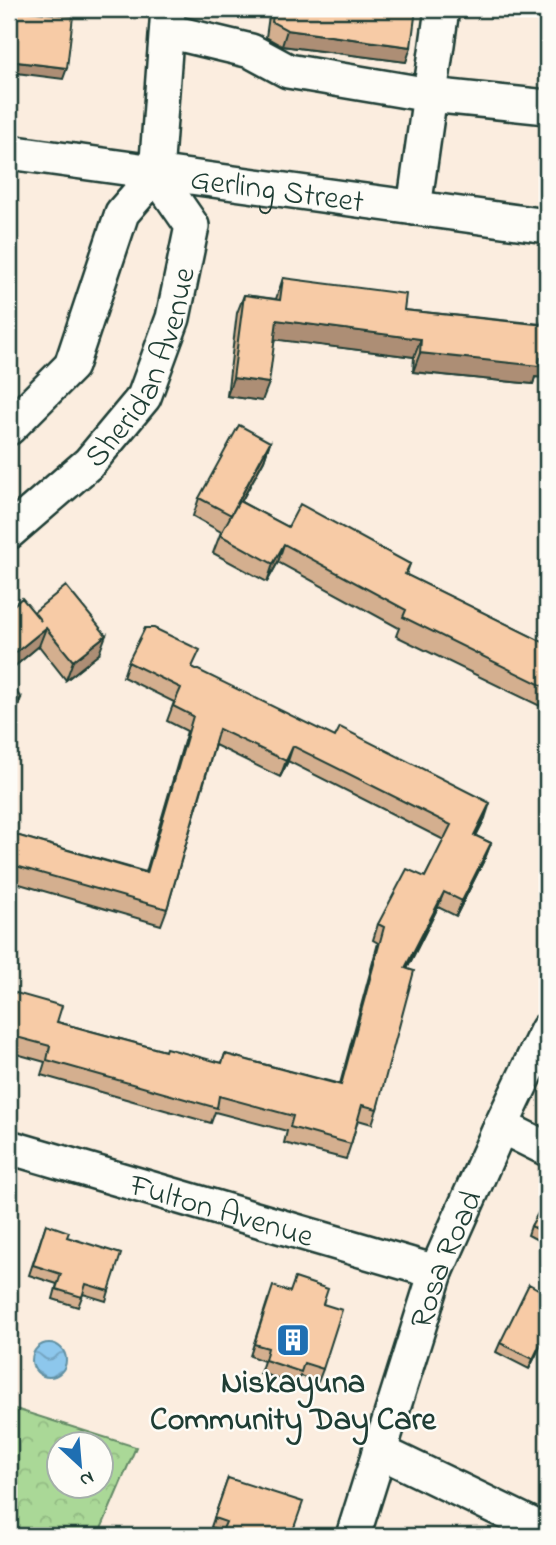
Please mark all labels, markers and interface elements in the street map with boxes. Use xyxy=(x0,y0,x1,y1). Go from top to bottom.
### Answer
street label: Gerling Street xyxy=(187,157,367,228)
street label: Sheridan Avenue xyxy=(74,263,210,479)
street label: Fulton Avenue xyxy=(123,1163,319,1262)
street label: Rosa Road xyxy=(400,1183,496,1335)
building icon: Niskayuna Community Day Care xyxy=(274,1321,312,1359)
place label: Niskayuna Community Day Care xyxy=(150,1361,438,1446)
north arrow xyxy=(46,1430,116,1500)
text: N xyxy=(75,1463,98,1493)

